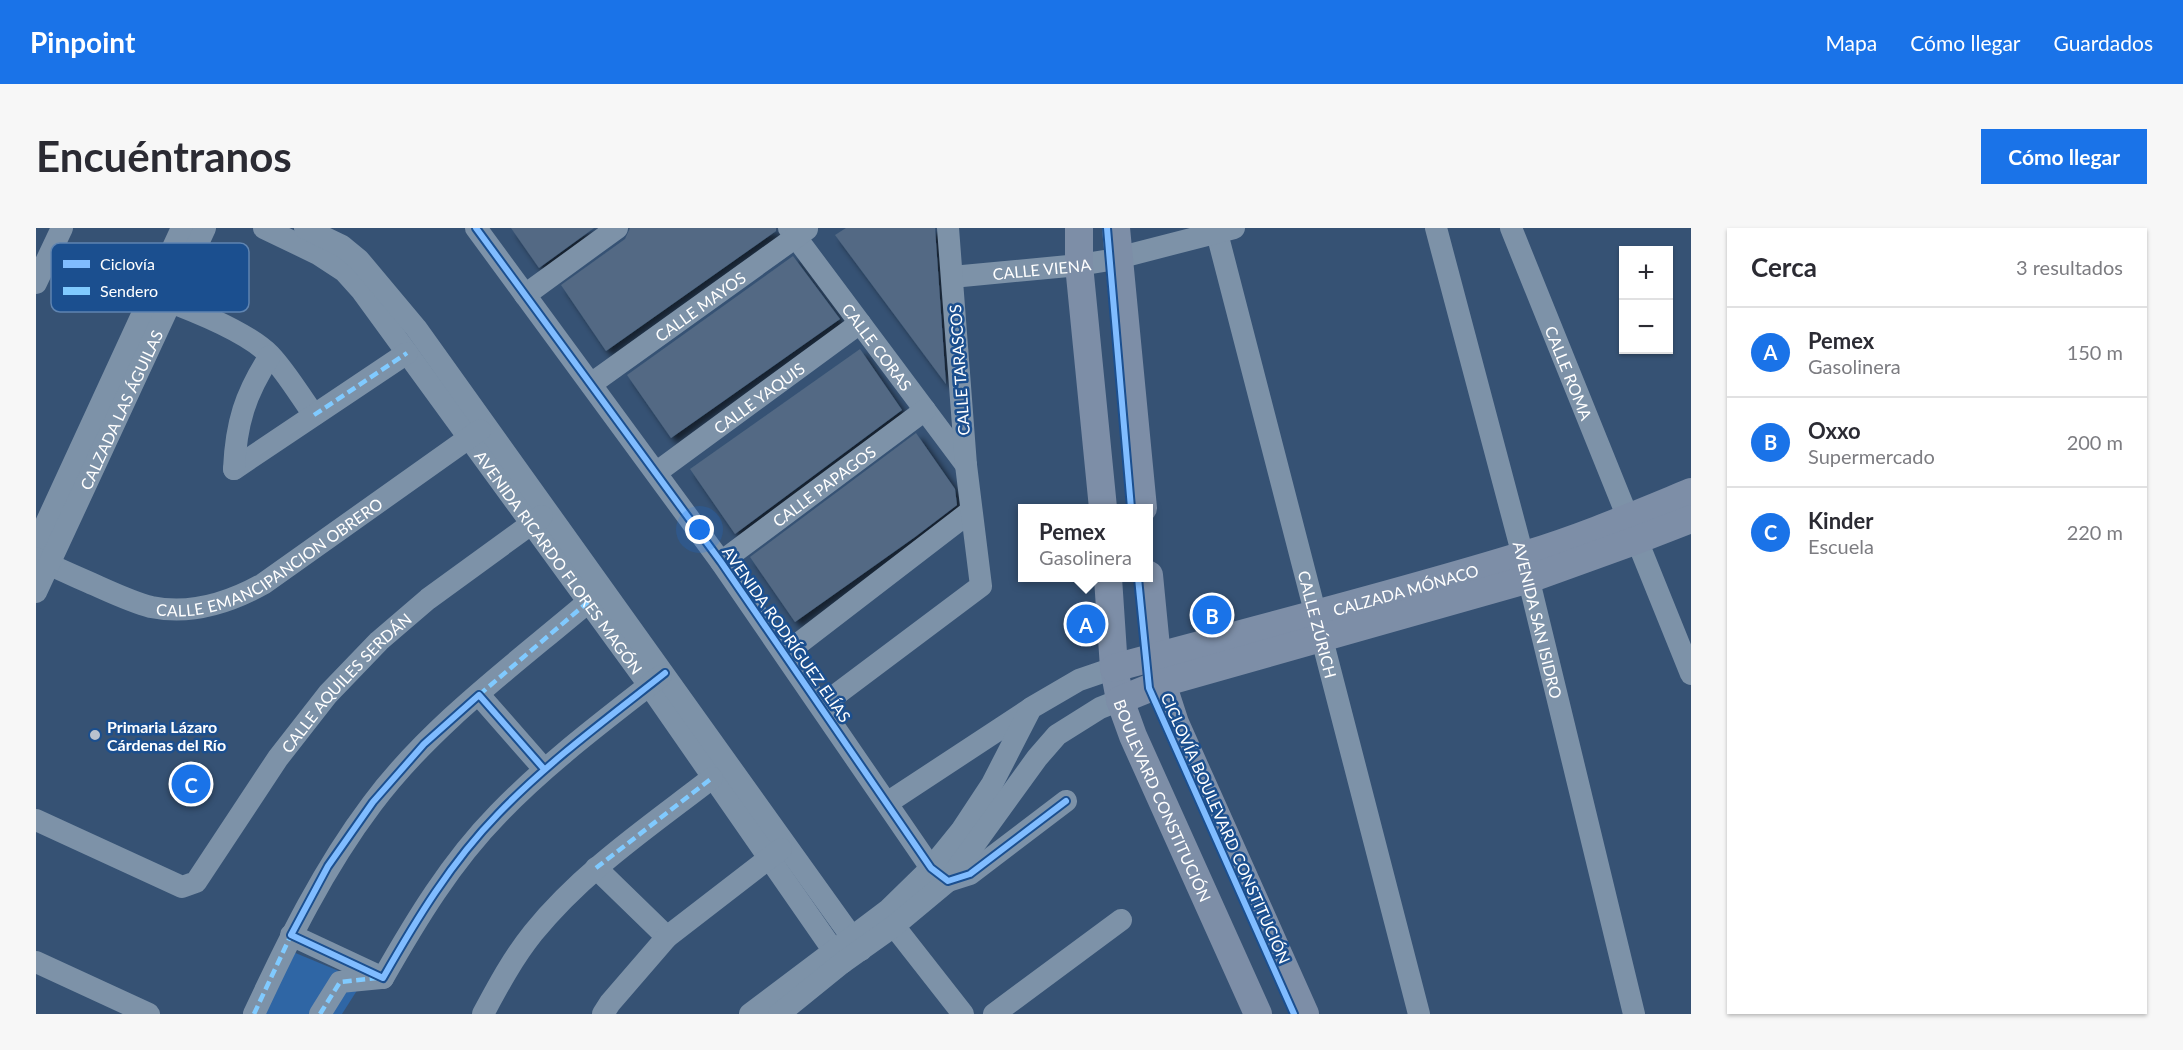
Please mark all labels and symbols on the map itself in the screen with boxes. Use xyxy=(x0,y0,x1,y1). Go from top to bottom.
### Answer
legend xyxy=(51,243,249,312)
text: Ciclovía xyxy=(100,254,155,273)
street label: CALLE VIENA xyxy=(992,254,1092,283)
street label: CALLE MAYOS xyxy=(651,267,749,345)
text: Sendero xyxy=(100,281,158,300)
street label: CALLE CORAS xyxy=(839,299,916,394)
street label: CALLE TARASCOS xyxy=(945,304,973,436)
street label: CALLE ROMA xyxy=(1542,323,1597,423)
street label: CALZADA LAS ÁGUILAS xyxy=(75,327,166,493)
street label: CALLE YAQUIS xyxy=(709,358,808,437)
street label: CALLE PAPAGOS xyxy=(768,441,879,530)
street label: AVENIDA RICARDO FLORES MAGÓN xyxy=(472,446,647,677)
street label: CALLE EMANCIPANCION OBRERO xyxy=(155,493,386,619)
your location xyxy=(685,515,714,544)
street label: AVENIDA SAN ISIDRO xyxy=(1510,539,1567,701)
street label: AVENIDA RODRÍGUEZ ELÍAS xyxy=(719,542,855,726)
street label: CALZADA MÓNACO xyxy=(1331,560,1481,619)
street label: CALLE ZÚRICH xyxy=(1295,568,1341,680)
pin: B xyxy=(1192,592,1232,638)
pin: A xyxy=(1066,602,1106,646)
street label: CALLE AQUILES SERDÁN xyxy=(277,609,415,756)
street label: CICLOVÍA BOULEVARD CONSTITUCIÓN xyxy=(1157,690,1295,966)
street label: BOULEVARD CONSTITUCIÓN xyxy=(1111,696,1216,905)
place label: Primaria Lázaro Cárdenas del Río xyxy=(107,717,226,754)
marker: Primaria Lázaro Cárdenas del Río xyxy=(88,728,102,742)
pin: C xyxy=(172,762,210,806)

